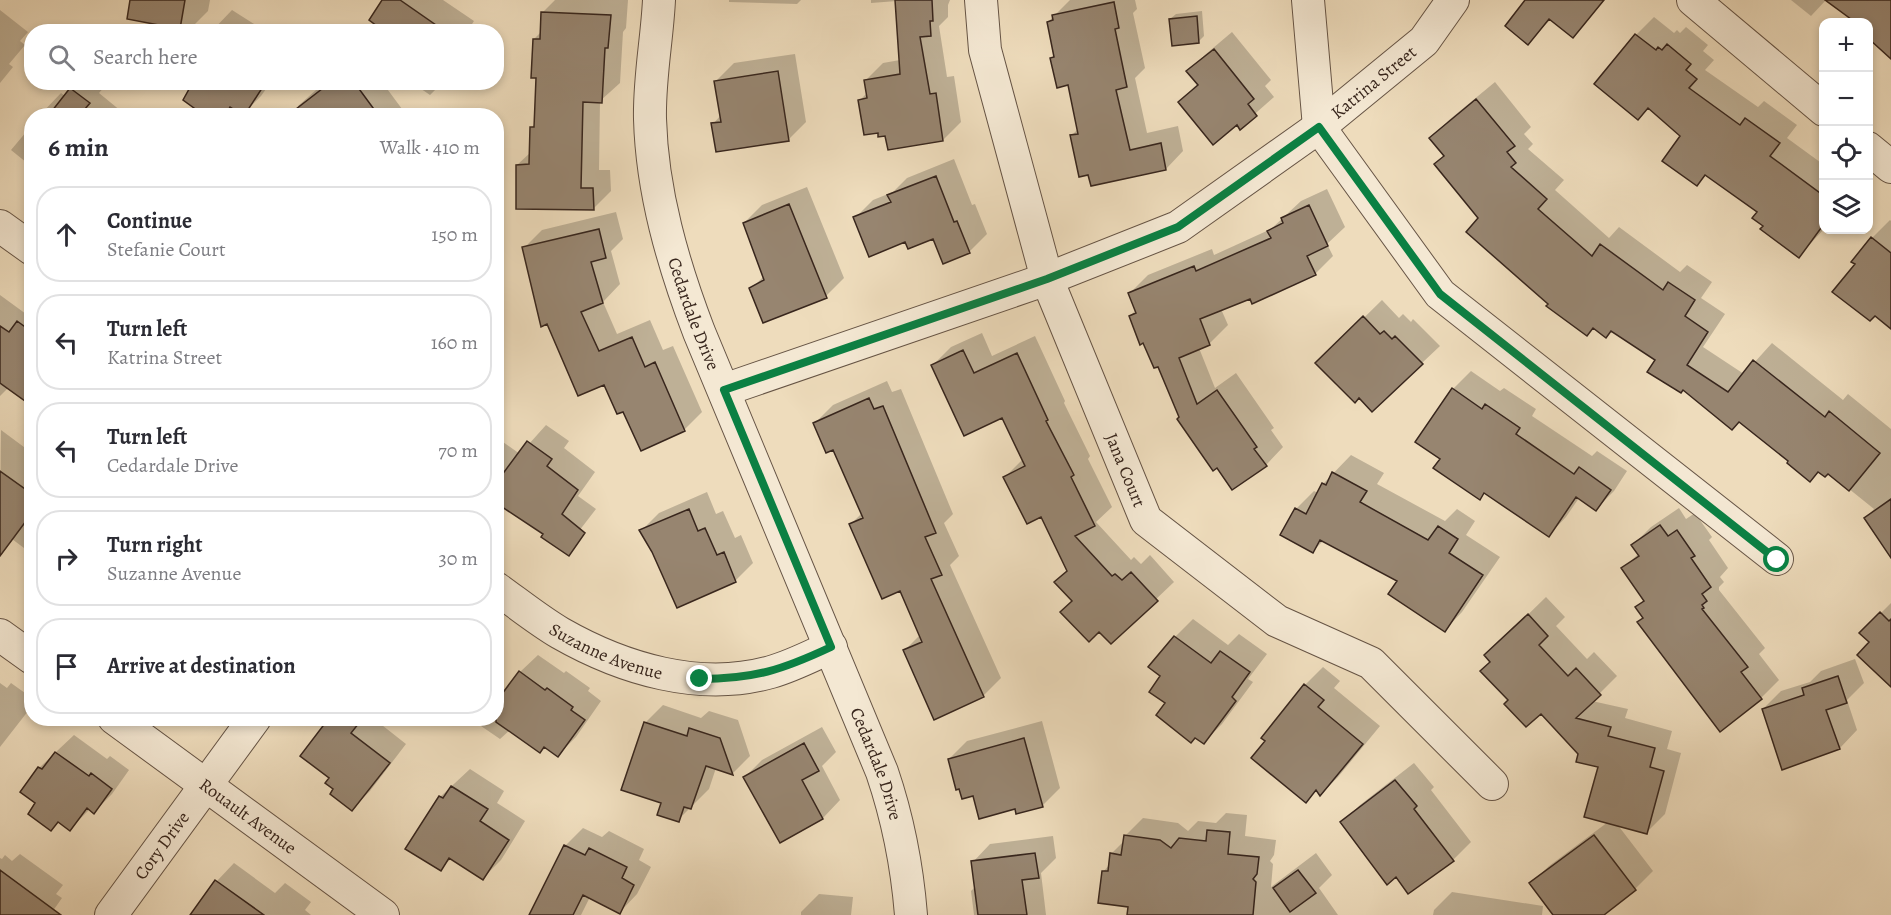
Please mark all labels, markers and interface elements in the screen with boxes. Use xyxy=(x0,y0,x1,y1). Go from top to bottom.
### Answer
map controls xyxy=(1819,18,1873,234)
button: + xyxy=(1819,18,1873,72)
search box xyxy=(24,24,504,90)
street label: Katrina Street xyxy=(1326,40,1421,124)
icon: search xyxy=(45,41,78,74)
text: Search here xyxy=(93,42,198,72)
button: − xyxy=(1819,72,1873,126)
button: locate xyxy=(1819,126,1873,180)
text: 6 min xyxy=(48,130,109,165)
text: Walk · 410 m xyxy=(380,134,480,161)
button: layers xyxy=(1819,180,1873,234)
text: Continue xyxy=(107,206,192,236)
icon: ahead xyxy=(50,218,83,251)
text: 150 m xyxy=(431,221,478,248)
text: Stefanie Court xyxy=(107,236,226,263)
street label: Cedardale Drive xyxy=(662,255,726,374)
text: Turn left xyxy=(107,314,187,344)
icon: left xyxy=(50,326,83,359)
text: 160 m xyxy=(431,329,478,356)
text: Katrina Street xyxy=(107,344,222,371)
text: Turn left xyxy=(107,422,187,452)
street label: Jana Court xyxy=(1100,429,1151,511)
icon: left xyxy=(50,434,83,467)
text: 70 m xyxy=(438,437,478,464)
text: Cedardale Drive xyxy=(107,452,238,479)
text: Turn right xyxy=(107,530,203,560)
icon: right xyxy=(50,542,83,575)
text: 30 m xyxy=(438,545,478,572)
route start xyxy=(1763,546,1789,572)
text: Suzanne Avenue xyxy=(107,560,241,587)
street label: Suzanne Avenue xyxy=(545,617,665,685)
icon: arrive xyxy=(50,650,83,683)
text: Arrive at destination xyxy=(107,651,296,681)
route end xyxy=(686,665,712,691)
street label: Cedardale Drive xyxy=(845,704,908,823)
street label: Rouault Avenue xyxy=(194,772,301,860)
street label: Cory Drive xyxy=(129,807,195,885)

